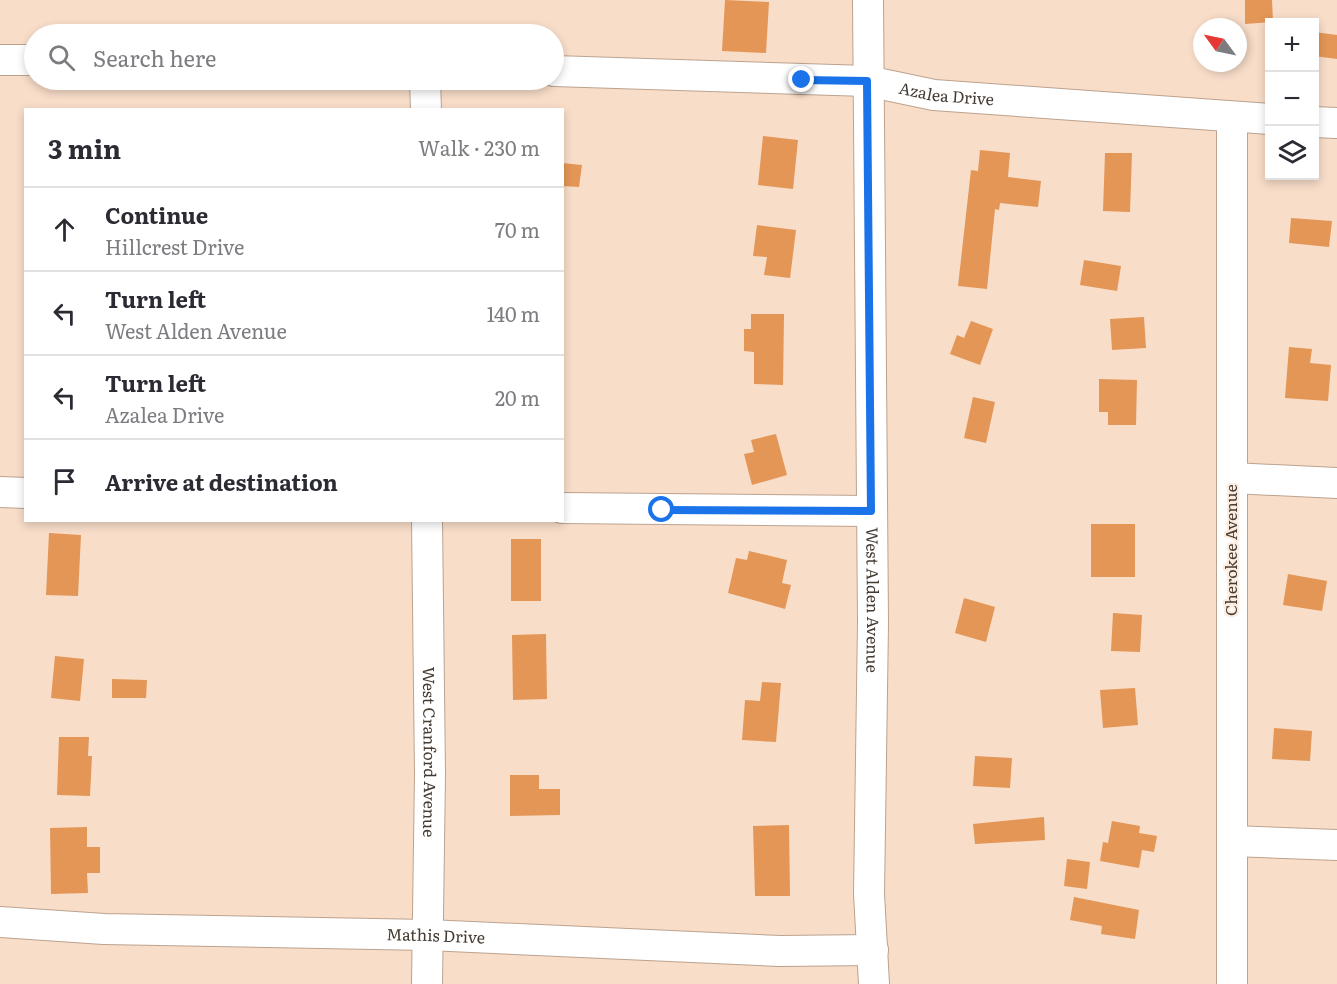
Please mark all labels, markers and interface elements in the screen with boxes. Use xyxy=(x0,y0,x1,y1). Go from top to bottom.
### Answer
north arrow xyxy=(1193,18,1247,72)
map controls xyxy=(1265,18,1319,180)
button: + xyxy=(1265,18,1319,72)
search box xyxy=(24,24,564,90)
icon: search xyxy=(45,41,78,74)
text: Search here xyxy=(93,41,216,74)
route end xyxy=(788,66,814,92)
button: − xyxy=(1265,72,1319,126)
street label: Azalea Drive xyxy=(897,75,995,110)
button: layers xyxy=(1265,126,1319,180)
text: 3 min xyxy=(48,128,121,167)
text: Walk · 230 m xyxy=(418,132,540,162)
text: Continue xyxy=(105,198,208,231)
icon: ahead xyxy=(48,213,81,246)
text: 70 m xyxy=(495,214,540,244)
text: Hillcrest Drive xyxy=(105,231,244,261)
text: Turn left xyxy=(105,282,206,315)
icon: left xyxy=(48,297,81,330)
text: 140 m xyxy=(487,298,540,328)
text: West Alden Avenue xyxy=(105,315,287,345)
text: Turn left xyxy=(105,366,206,399)
icon: left xyxy=(48,381,81,414)
text: 20 m xyxy=(495,382,540,412)
text: Azalea Drive xyxy=(105,399,224,429)
icon: arrive xyxy=(48,465,81,498)
text: Arrive at destination xyxy=(105,465,338,498)
street label: Cherokee Avenue xyxy=(1218,484,1242,616)
route start xyxy=(648,496,674,522)
street label: West Alden Avenue xyxy=(861,527,886,673)
street label: West Cranford Avenue xyxy=(418,667,443,837)
street label: Mathis Drive xyxy=(386,921,486,949)

